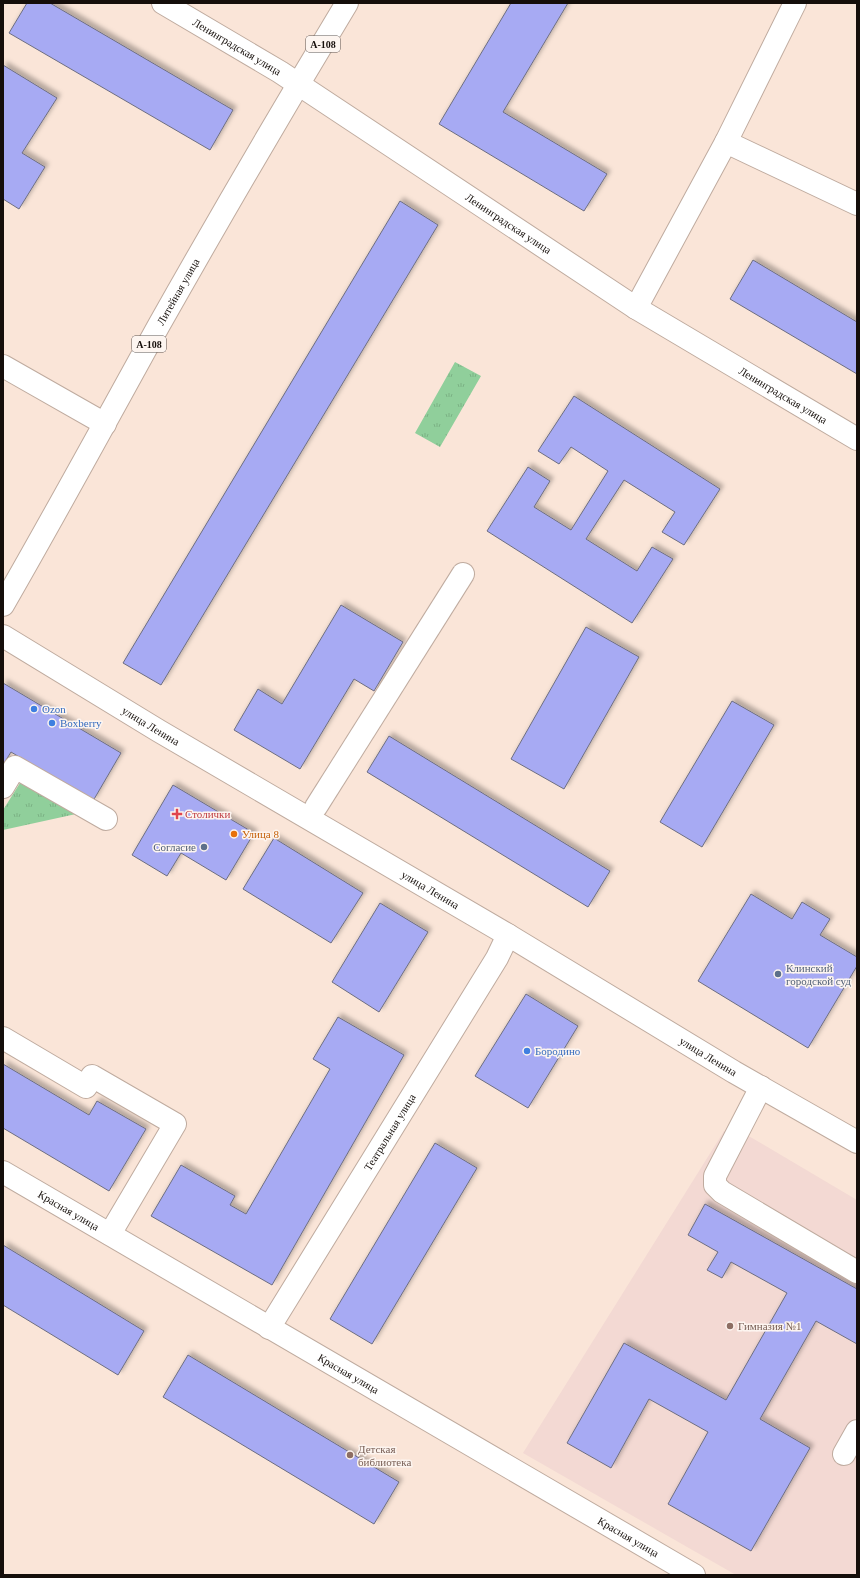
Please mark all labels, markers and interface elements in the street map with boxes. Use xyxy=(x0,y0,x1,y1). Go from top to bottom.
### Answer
street label: Ленинградская улица xyxy=(191,16,283,77)
road number: А-108 xyxy=(306,36,340,52)
street label: Ленинградская улица xyxy=(463,191,554,256)
street label: Литейная улица xyxy=(154,256,202,327)
road number: А-108 xyxy=(132,336,166,352)
street label: Ленинградская улица xyxy=(737,364,830,426)
place label: Ozon xyxy=(42,703,66,715)
marker: Ozon xyxy=(29,704,39,714)
street label: улица Ленина xyxy=(120,704,182,748)
place label: Boxberry xyxy=(60,717,102,729)
marker: Boxberry xyxy=(47,718,57,728)
place label: Столички xyxy=(185,808,230,820)
marker: Столички xyxy=(172,809,182,819)
place label: Улица 8 xyxy=(242,828,279,840)
marker: Улица 8 xyxy=(229,829,239,839)
place label: Согласие xyxy=(153,841,196,853)
marker: Согласие xyxy=(199,842,209,852)
street label: улица Ленина xyxy=(399,868,461,911)
place label: Клинский городской суд xyxy=(786,962,851,987)
marker: Клинский городской суд xyxy=(773,969,783,979)
street label: улица Ленина xyxy=(677,1034,739,1078)
place label: Бородино xyxy=(535,1045,581,1057)
marker: Бородино xyxy=(522,1046,532,1056)
street label: Театральная улица xyxy=(362,1092,418,1173)
street label: Красная улица xyxy=(36,1188,101,1233)
place label: Гимназия №1 xyxy=(738,1320,802,1332)
marker: Гимназия №1 xyxy=(725,1321,735,1331)
street label: Красная улица xyxy=(316,1351,381,1396)
place label: Детская библиотека xyxy=(358,1443,411,1468)
marker: Детская библиотека xyxy=(345,1450,355,1460)
street label: Красная улица xyxy=(596,1514,661,1559)

